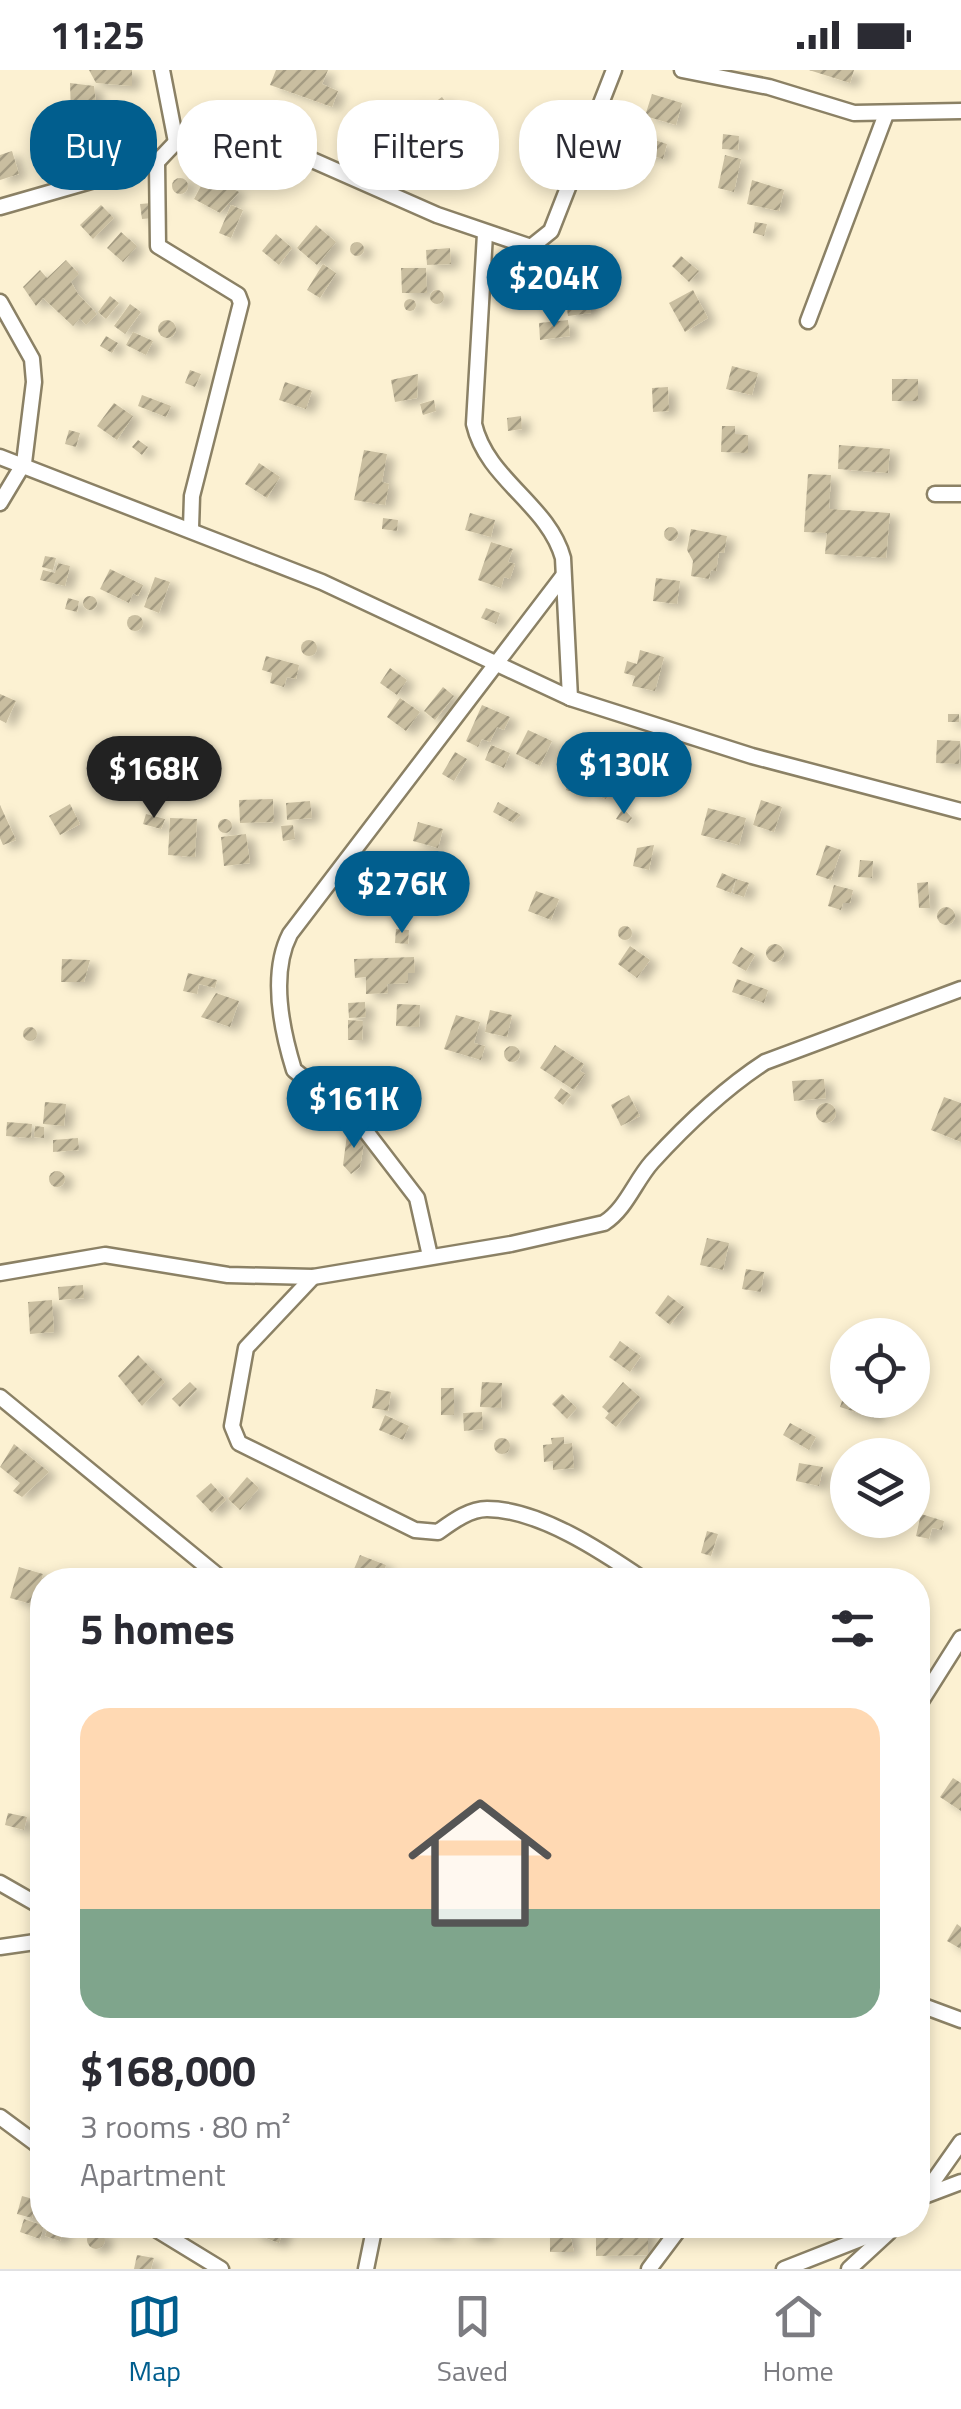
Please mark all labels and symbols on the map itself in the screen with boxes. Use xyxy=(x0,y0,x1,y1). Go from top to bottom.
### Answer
pin: $204K xyxy=(484,245,624,330)
pin: $130K xyxy=(554,732,694,817)
pin: $168K xyxy=(84,736,224,821)
pin: $276K xyxy=(332,851,472,936)
pin: $161K xyxy=(284,1066,424,1151)

